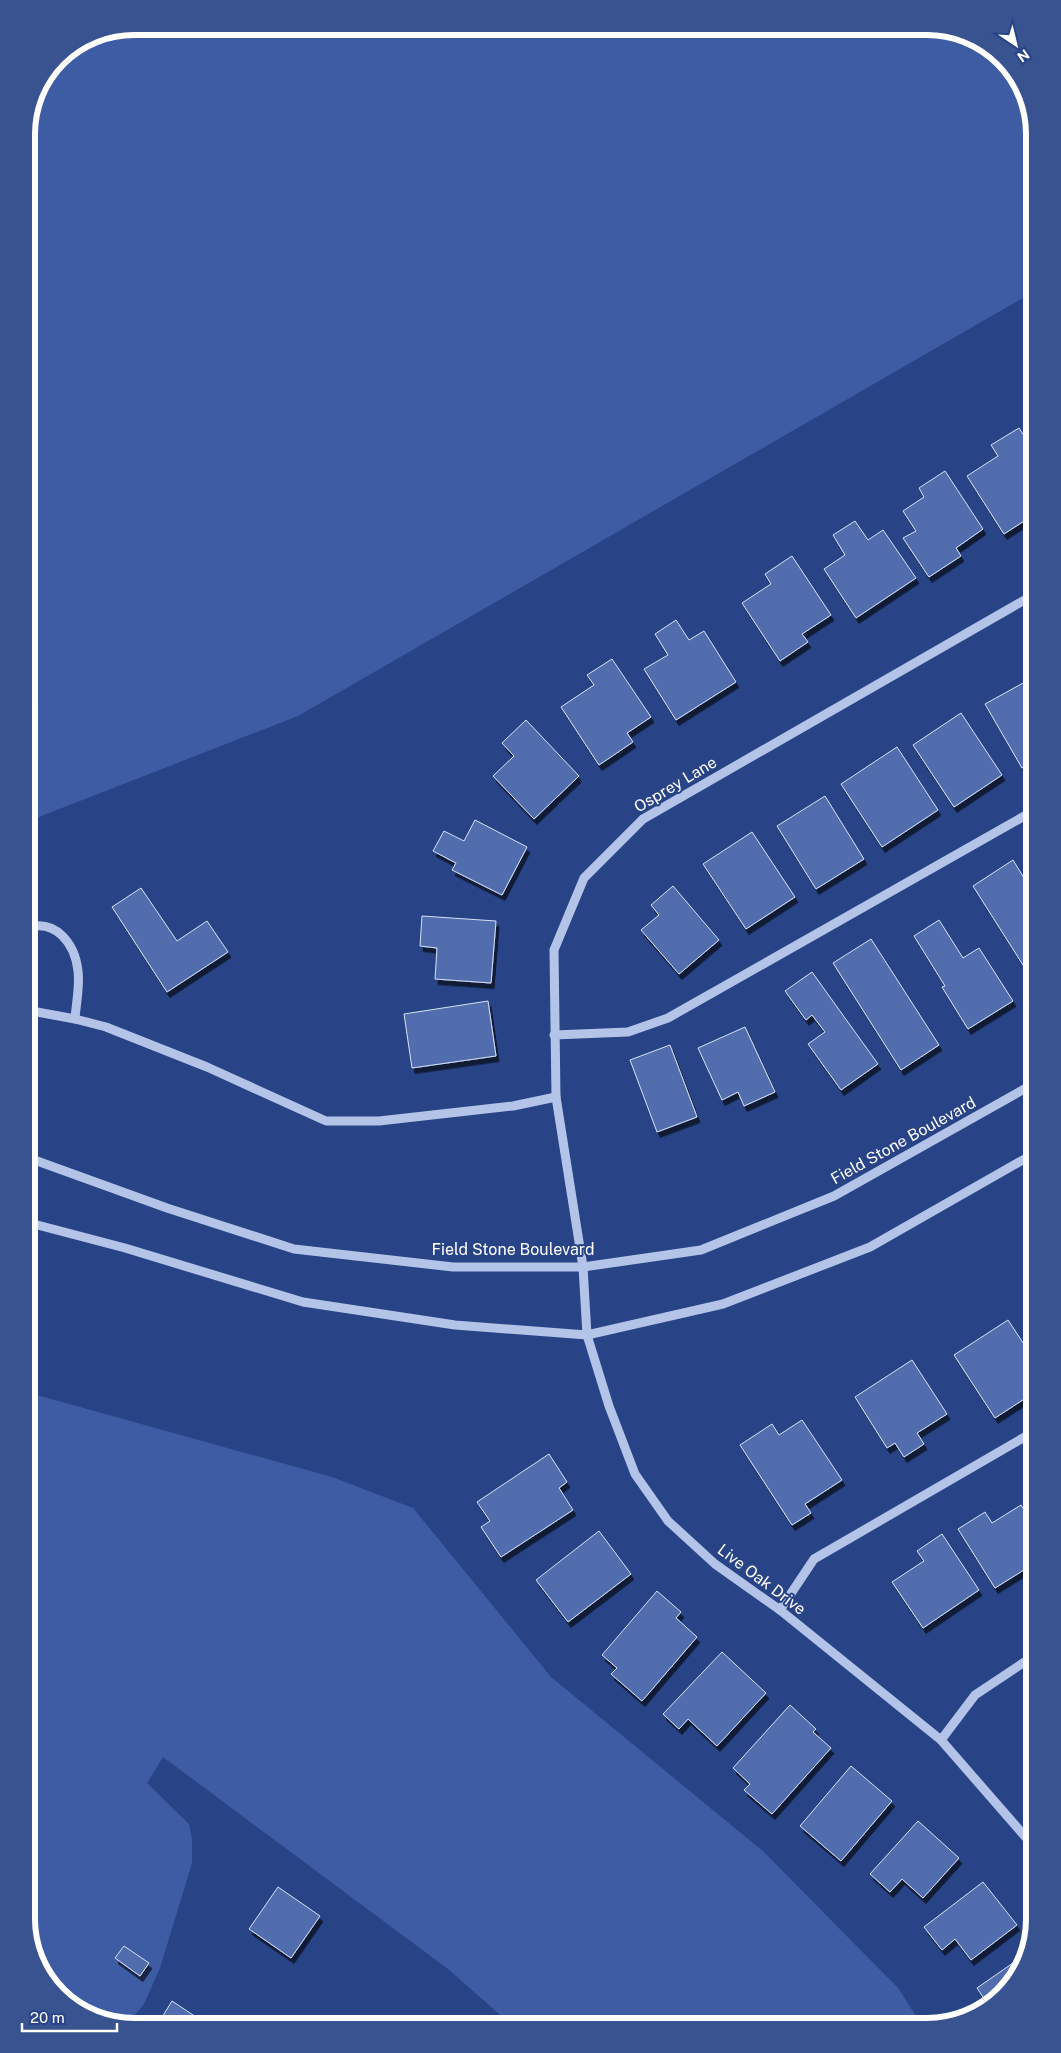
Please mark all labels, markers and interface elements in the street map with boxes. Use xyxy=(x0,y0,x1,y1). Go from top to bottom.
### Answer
north arrow xyxy=(991,20,1041,70)
text: N xyxy=(1014,46,1033,65)
street label: Osprey Lane xyxy=(631,752,720,816)
street label: Field Stone Boulevard xyxy=(827,1093,979,1188)
street label: Field Stone Boulevard xyxy=(432,1240,594,1259)
street label: Live Oak Drive xyxy=(714,1540,810,1619)
scale bar xyxy=(22,2000,118,2032)
text: 20 m xyxy=(30,2009,65,2026)

